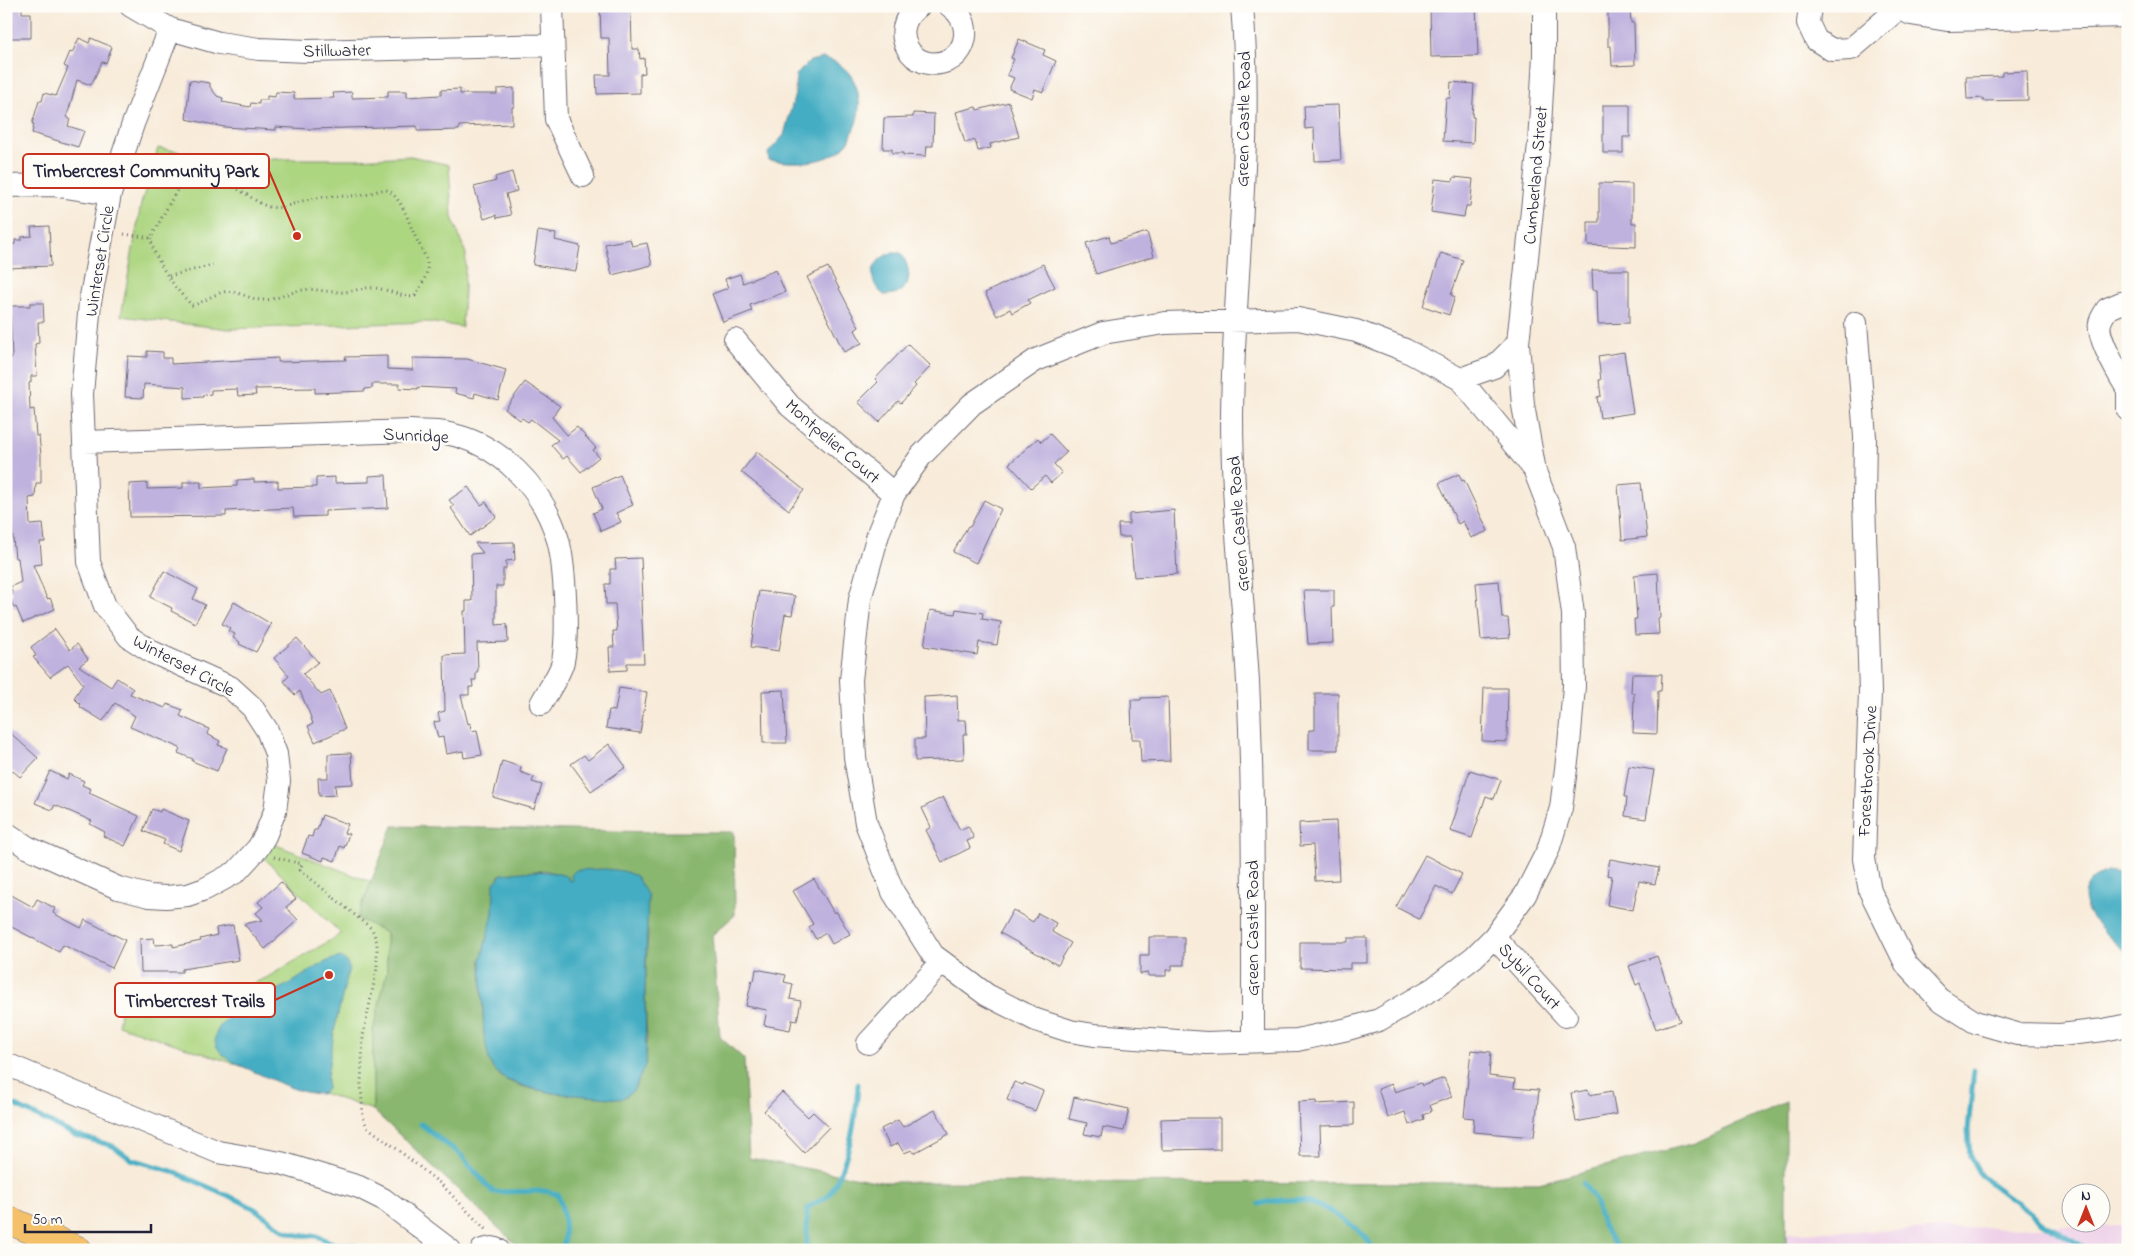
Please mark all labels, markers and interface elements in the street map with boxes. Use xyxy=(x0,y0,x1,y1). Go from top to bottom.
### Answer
street label: Stillwater xyxy=(303,38,372,66)
street label: Green Castle Road xyxy=(1231,51,1259,187)
street label: Cumberland Street xyxy=(1518,105,1556,245)
callout: Timbercrest Community Park xyxy=(23,154,269,188)
text: Timbercrest Community Park xyxy=(33,159,260,188)
street label: Winterset Circle xyxy=(79,203,123,319)
street label: Montpelier Court xyxy=(778,394,885,491)
street label: Sunridge xyxy=(382,422,450,453)
street label: Green Castle Road xyxy=(1222,455,1258,593)
street label: Winterset Circle xyxy=(127,629,240,705)
street label: Forestbrook Drive xyxy=(1853,704,1885,838)
street label: Green Castle Road xyxy=(1241,860,1267,996)
street label: Sybil Court xyxy=(1491,938,1566,1017)
callout: Timbercrest Trails xyxy=(115,983,275,1017)
text: Timbercrest Trails xyxy=(125,989,266,1016)
north arrow xyxy=(2062,1184,2112,1234)
text: N xyxy=(2081,1186,2091,1207)
scale bar xyxy=(25,1201,151,1233)
text: 50 m xyxy=(32,1209,63,1231)

